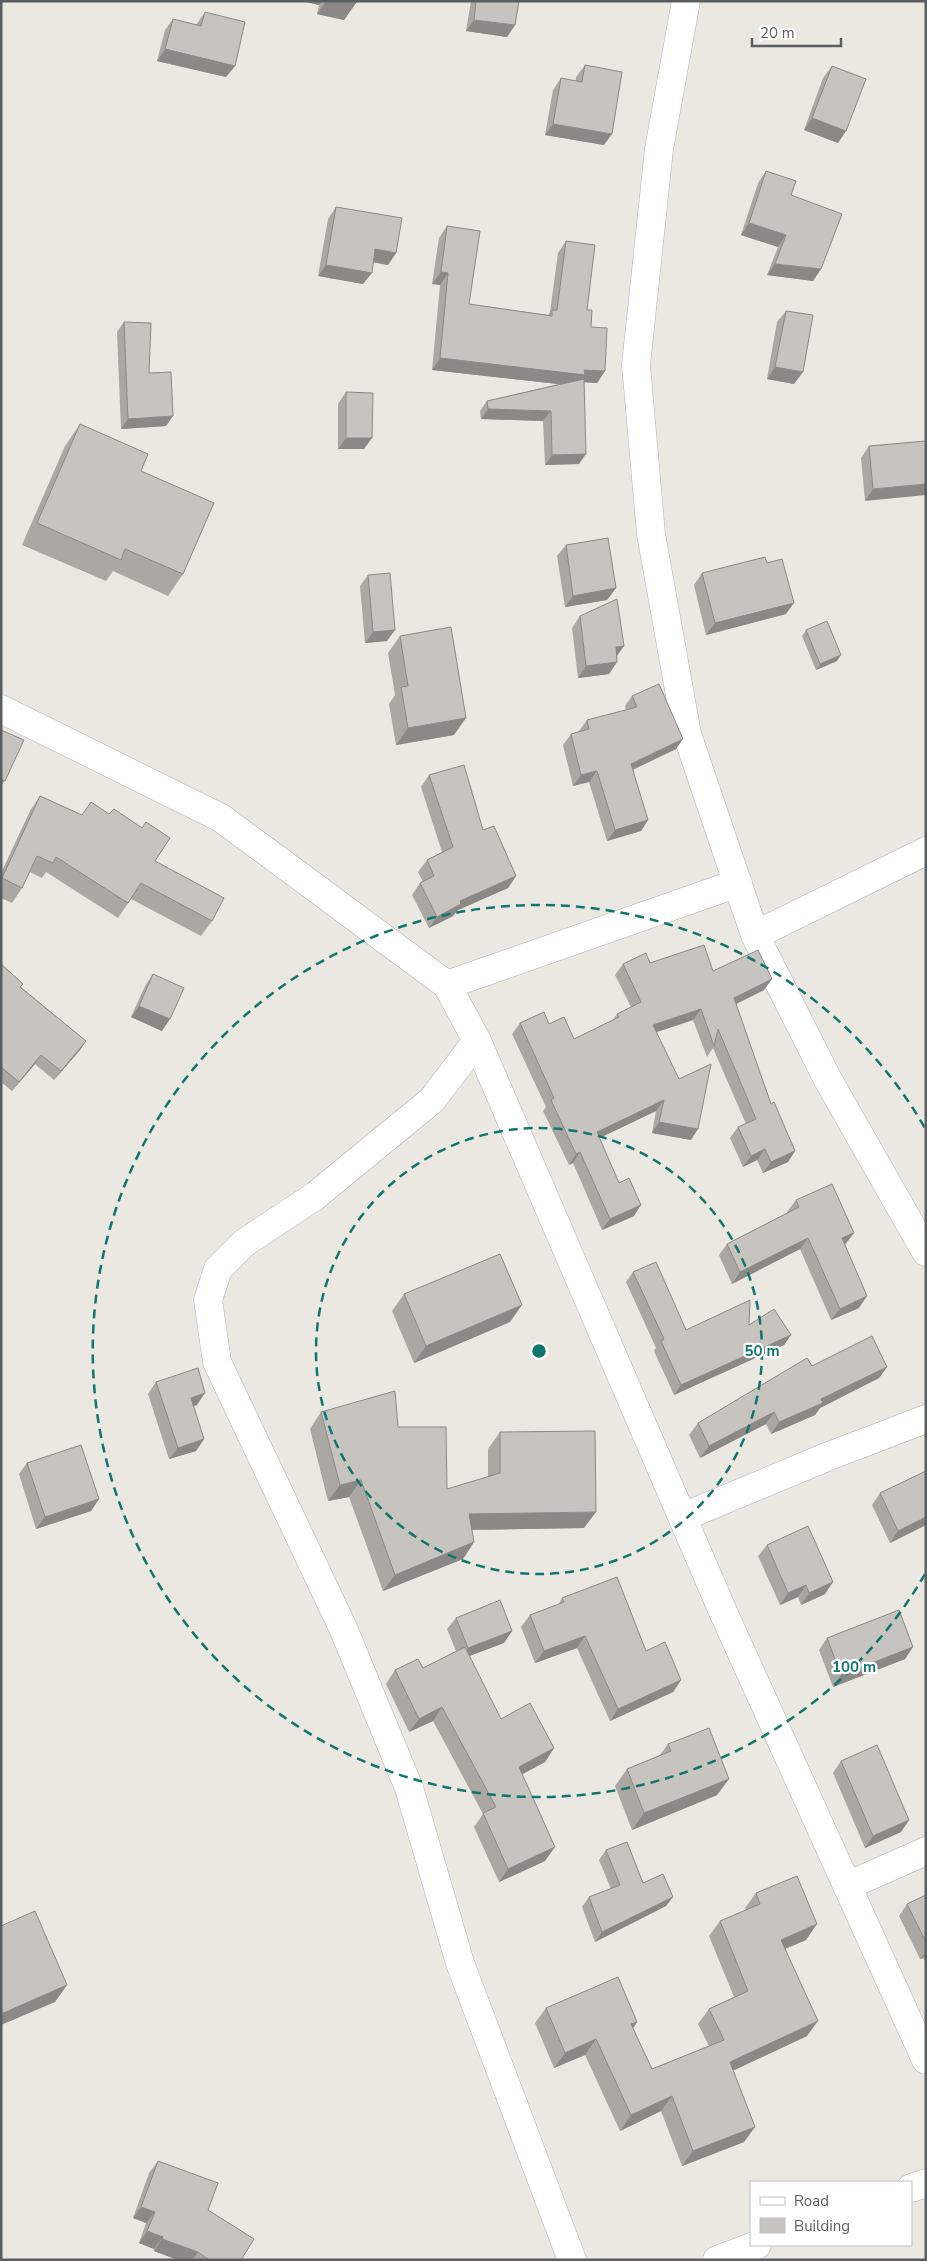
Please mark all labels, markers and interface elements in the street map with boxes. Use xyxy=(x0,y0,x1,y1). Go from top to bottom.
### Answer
scale bar xyxy=(752,15,841,47)
text: 20 m xyxy=(760,23,795,43)
text: 50 m xyxy=(744,1341,780,1361)
centre of rings xyxy=(530,1342,548,1360)
text: 100 m xyxy=(832,1657,876,1677)
legend xyxy=(750,2181,912,2246)
text: Road xyxy=(794,2191,829,2211)
text: Building xyxy=(794,2216,850,2236)

